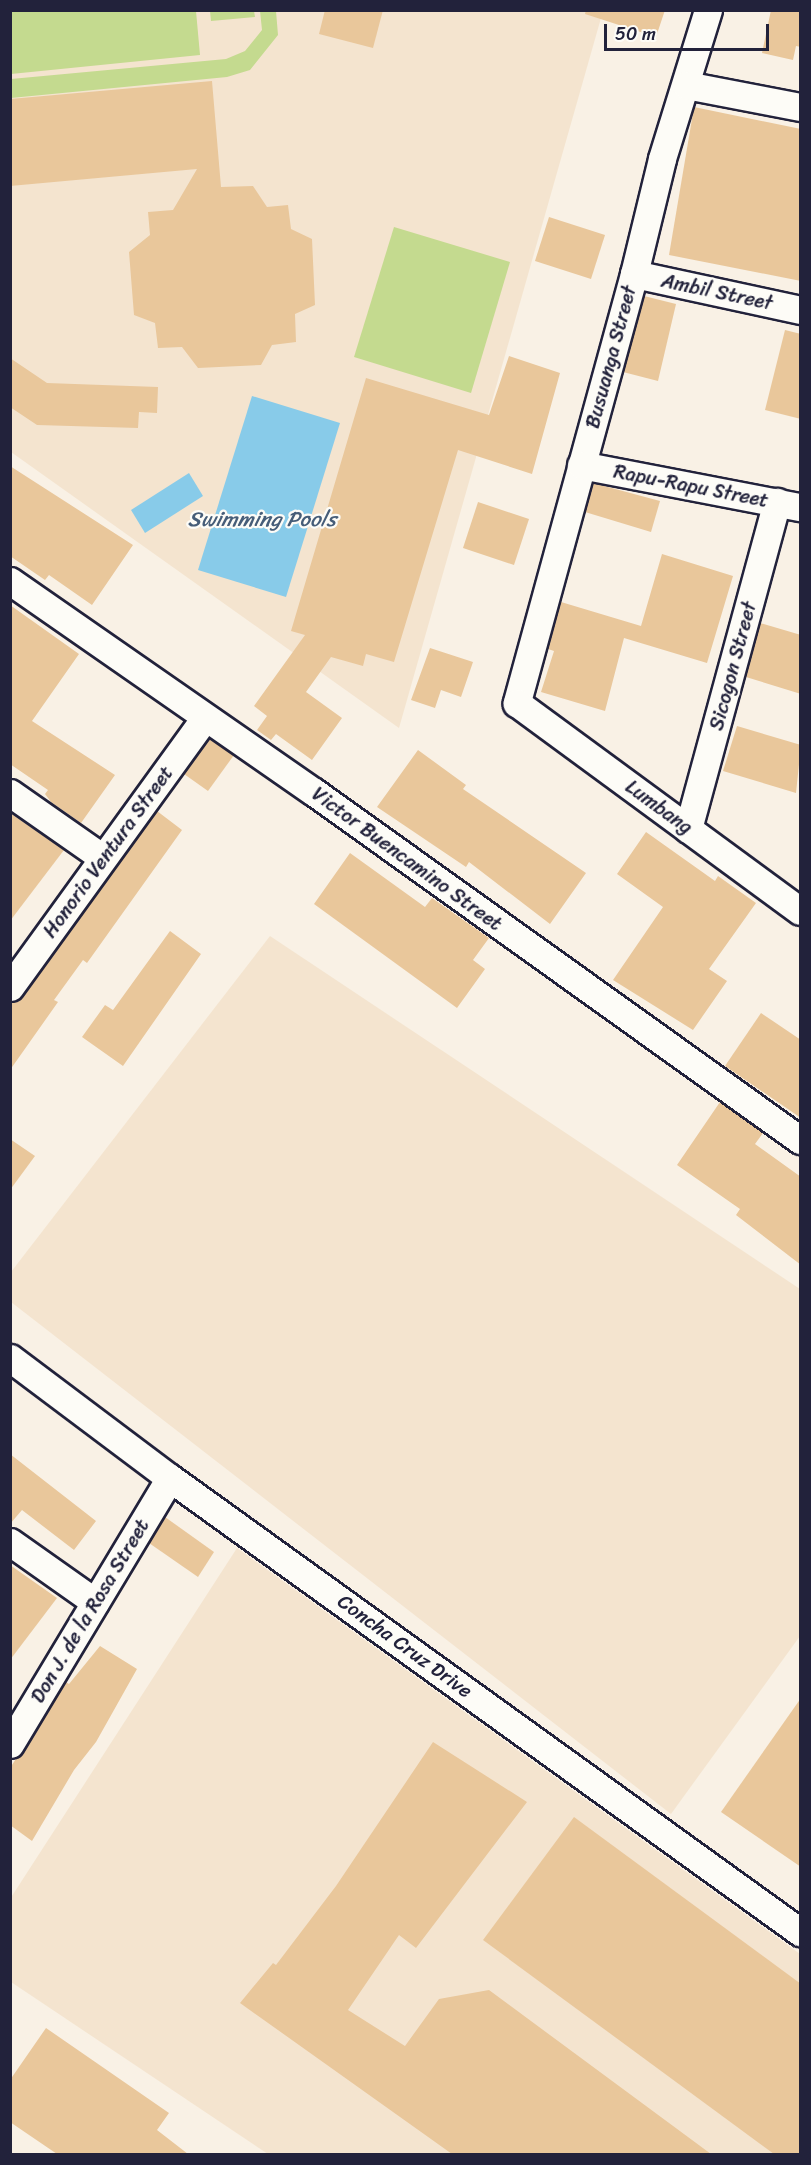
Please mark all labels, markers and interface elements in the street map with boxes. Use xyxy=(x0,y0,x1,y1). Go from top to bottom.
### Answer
scale bar xyxy=(607,12,772,50)
text: 50 m xyxy=(615,18,656,50)
street label: Ambil Street xyxy=(659,268,775,316)
street label: Busuanga Street xyxy=(580,283,642,431)
street label: Rapu-Rapu Street xyxy=(610,459,772,513)
water label: Swimming Pools xyxy=(188,506,336,532)
street label: Sicogon Street xyxy=(704,599,762,733)
street label: Honorio Ventura Street xyxy=(38,761,178,943)
street label: Lumbang xyxy=(621,775,697,839)
street label: Victor Buencamino Street xyxy=(307,782,507,936)
street label: Don J. de la Rosa Street xyxy=(25,1515,155,1707)
street label: Concha Cruz Drive xyxy=(333,1589,477,1703)

